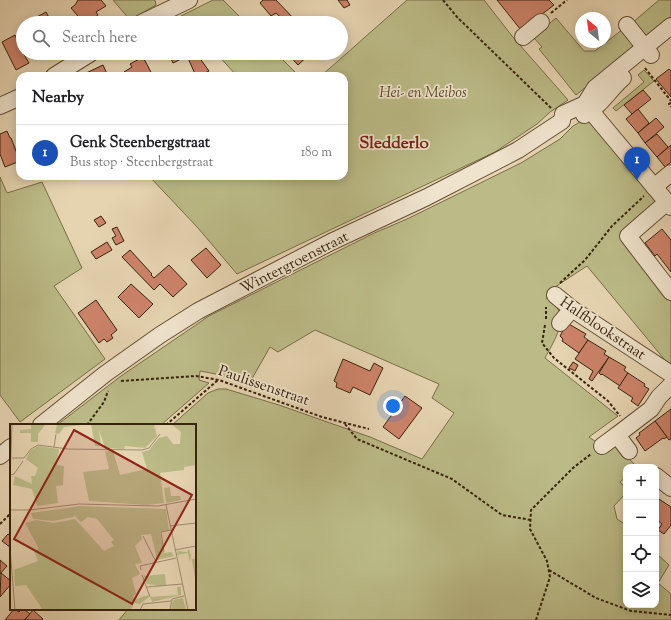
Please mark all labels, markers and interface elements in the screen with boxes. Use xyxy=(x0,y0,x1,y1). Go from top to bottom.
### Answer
north arrow xyxy=(575,12,611,48)
search box xyxy=(16,16,348,60)
icon: search xyxy=(30,27,52,49)
text: Search here xyxy=(62,28,137,49)
park label: Hei- en Meibos xyxy=(379,83,467,104)
text: Nearby xyxy=(32,86,84,110)
district label: Sledderlo xyxy=(359,132,429,156)
text: Genk Steenbergstraat xyxy=(70,133,210,154)
text: 1 xyxy=(43,144,47,162)
text: 180 m xyxy=(301,144,332,162)
pin: 1 xyxy=(624,147,650,180)
text: Bus stop · Steenbergstraat xyxy=(70,154,213,172)
street label: Wintergroenstraat xyxy=(237,227,352,300)
street label: Halfblookstraat xyxy=(555,293,649,366)
street label: Paulissenstraat xyxy=(215,361,312,412)
your location xyxy=(383,396,403,416)
inset map xyxy=(10,424,196,610)
map controls xyxy=(623,464,659,608)
button: + xyxy=(623,464,659,500)
button: − xyxy=(623,500,659,536)
button: locate xyxy=(623,536,659,572)
button: layers xyxy=(623,572,659,608)

